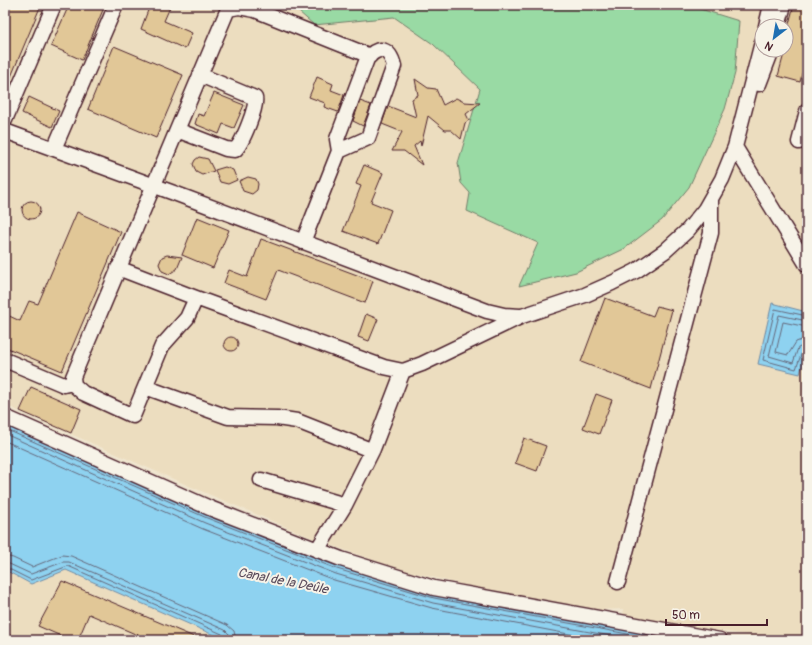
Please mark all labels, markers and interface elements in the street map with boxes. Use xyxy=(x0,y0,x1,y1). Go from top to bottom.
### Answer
north arrow xyxy=(754,18,794,58)
text: N xyxy=(762,38,776,54)
water label: Canal de la Deûle xyxy=(237,564,331,598)
scale bar xyxy=(666,601,767,627)
text: 50 m xyxy=(672,608,700,623)

